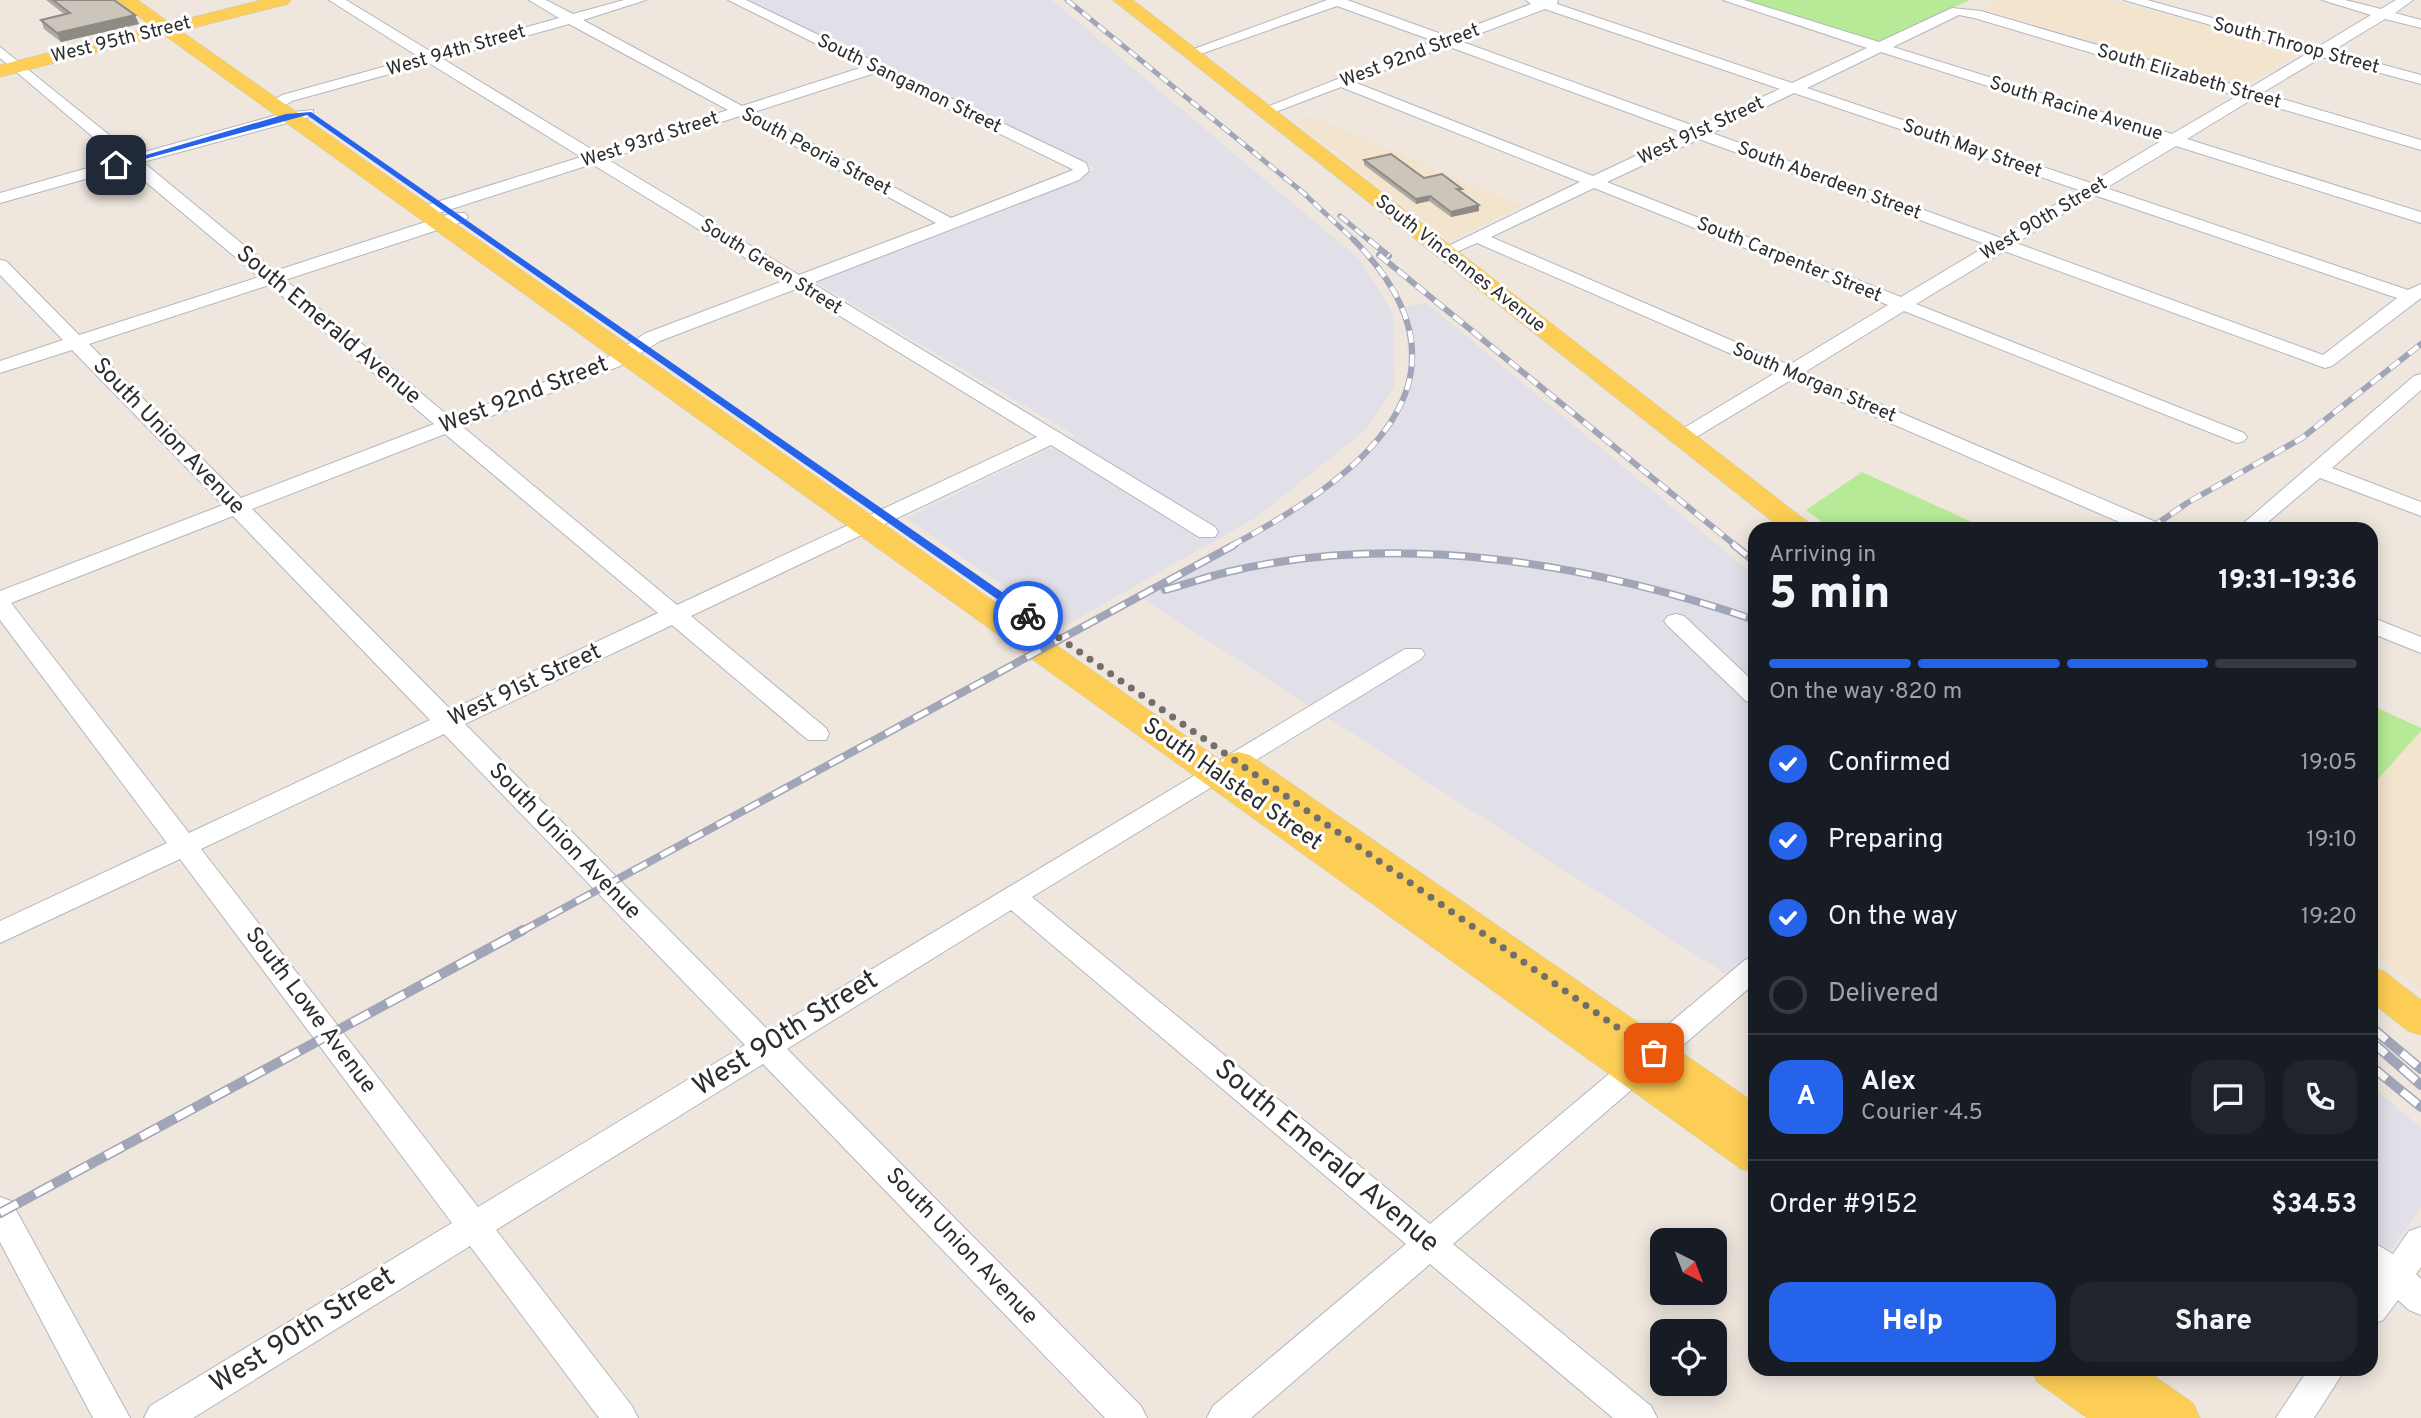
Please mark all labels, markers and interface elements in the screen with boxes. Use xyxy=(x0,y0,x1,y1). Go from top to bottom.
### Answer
street label: West 95th Street xyxy=(49,11,193,69)
street label: South Throop Street xyxy=(2210,12,2382,80)
street label: West 92nd Street xyxy=(1337,18,1483,94)
street label: West 94th Street xyxy=(384,20,528,82)
street label: South Sangamon Street xyxy=(813,29,1005,139)
street label: South Elizabeth Street xyxy=(2094,39,2284,115)
street label: South Racine Avenue xyxy=(1987,71,2165,147)
street label: West 91st Street xyxy=(1634,91,1768,171)
street label: South Peoria Street xyxy=(737,102,895,202)
street label: West 93rd Street xyxy=(578,106,722,174)
street label: South May Street xyxy=(1899,114,2045,184)
pin xyxy=(86,135,146,195)
street label: South Aberdeen Street xyxy=(1734,137,1924,225)
icon: home xyxy=(97,146,135,184)
street label: West 90th Street xyxy=(1976,172,2112,266)
street label: South Vincennes Avenue xyxy=(1370,190,1550,338)
street label: South Carpenter Street xyxy=(1693,212,1885,308)
street label: South Green Street xyxy=(696,214,846,320)
street label: South Emerald Avenue xyxy=(230,240,426,412)
street label: South Morgan Street xyxy=(1728,338,1900,428)
street label: West 92nd Street xyxy=(436,350,612,442)
street label: South Union Avenue xyxy=(86,352,250,522)
text: Arriving in xyxy=(1769,541,1876,570)
text: 19:31–19:36 xyxy=(2219,565,2357,598)
text: 5 min xyxy=(1769,566,1891,625)
courier xyxy=(993,581,1063,651)
icon: bike xyxy=(1009,597,1047,635)
street label: West 91st Street xyxy=(444,638,606,734)
text: On the way · 820 m xyxy=(1769,678,1962,707)
street label: South Halsted Street xyxy=(1137,712,1327,858)
icon: check xyxy=(1769,745,1807,783)
text: Confirmed xyxy=(1828,747,1951,780)
text: 19:05 xyxy=(2300,749,2357,778)
street label: South Union Avenue xyxy=(482,757,646,927)
icon: check xyxy=(1769,822,1807,860)
text: Preparing xyxy=(1828,824,1943,857)
text: 19:10 xyxy=(2306,826,2357,855)
icon: check xyxy=(1769,899,1807,937)
text: On the way xyxy=(1828,901,1958,934)
text: 19:20 xyxy=(2301,903,2357,932)
street label: South Lowe Avenue xyxy=(238,922,382,1100)
street label: West 90th Street xyxy=(687,963,885,1105)
text: Delivered xyxy=(1828,978,1939,1011)
pin xyxy=(1624,1023,1684,1083)
icon: bag xyxy=(1635,1034,1673,1072)
street label: South Emerald Avenue xyxy=(1206,1052,1446,1262)
button: chat xyxy=(2191,1060,2265,1134)
button: phone xyxy=(2283,1060,2357,1134)
text: Alex xyxy=(1861,1066,1916,1099)
text: A xyxy=(1797,1081,1815,1114)
text: Courier · 4.5 xyxy=(1861,1099,1983,1128)
street label: South Union Avenue xyxy=(879,1162,1043,1332)
text: Order #9152 xyxy=(1769,1189,1918,1222)
text: $34.53 xyxy=(2271,1189,2357,1222)
north arrow xyxy=(1650,1228,1727,1306)
map controls xyxy=(1650,1228,1727,1396)
street label: West 90th Street xyxy=(204,1260,402,1402)
button: Help xyxy=(1769,1282,2056,1362)
button: Share xyxy=(2070,1282,2357,1362)
button: locate xyxy=(1650,1319,1727,1396)

